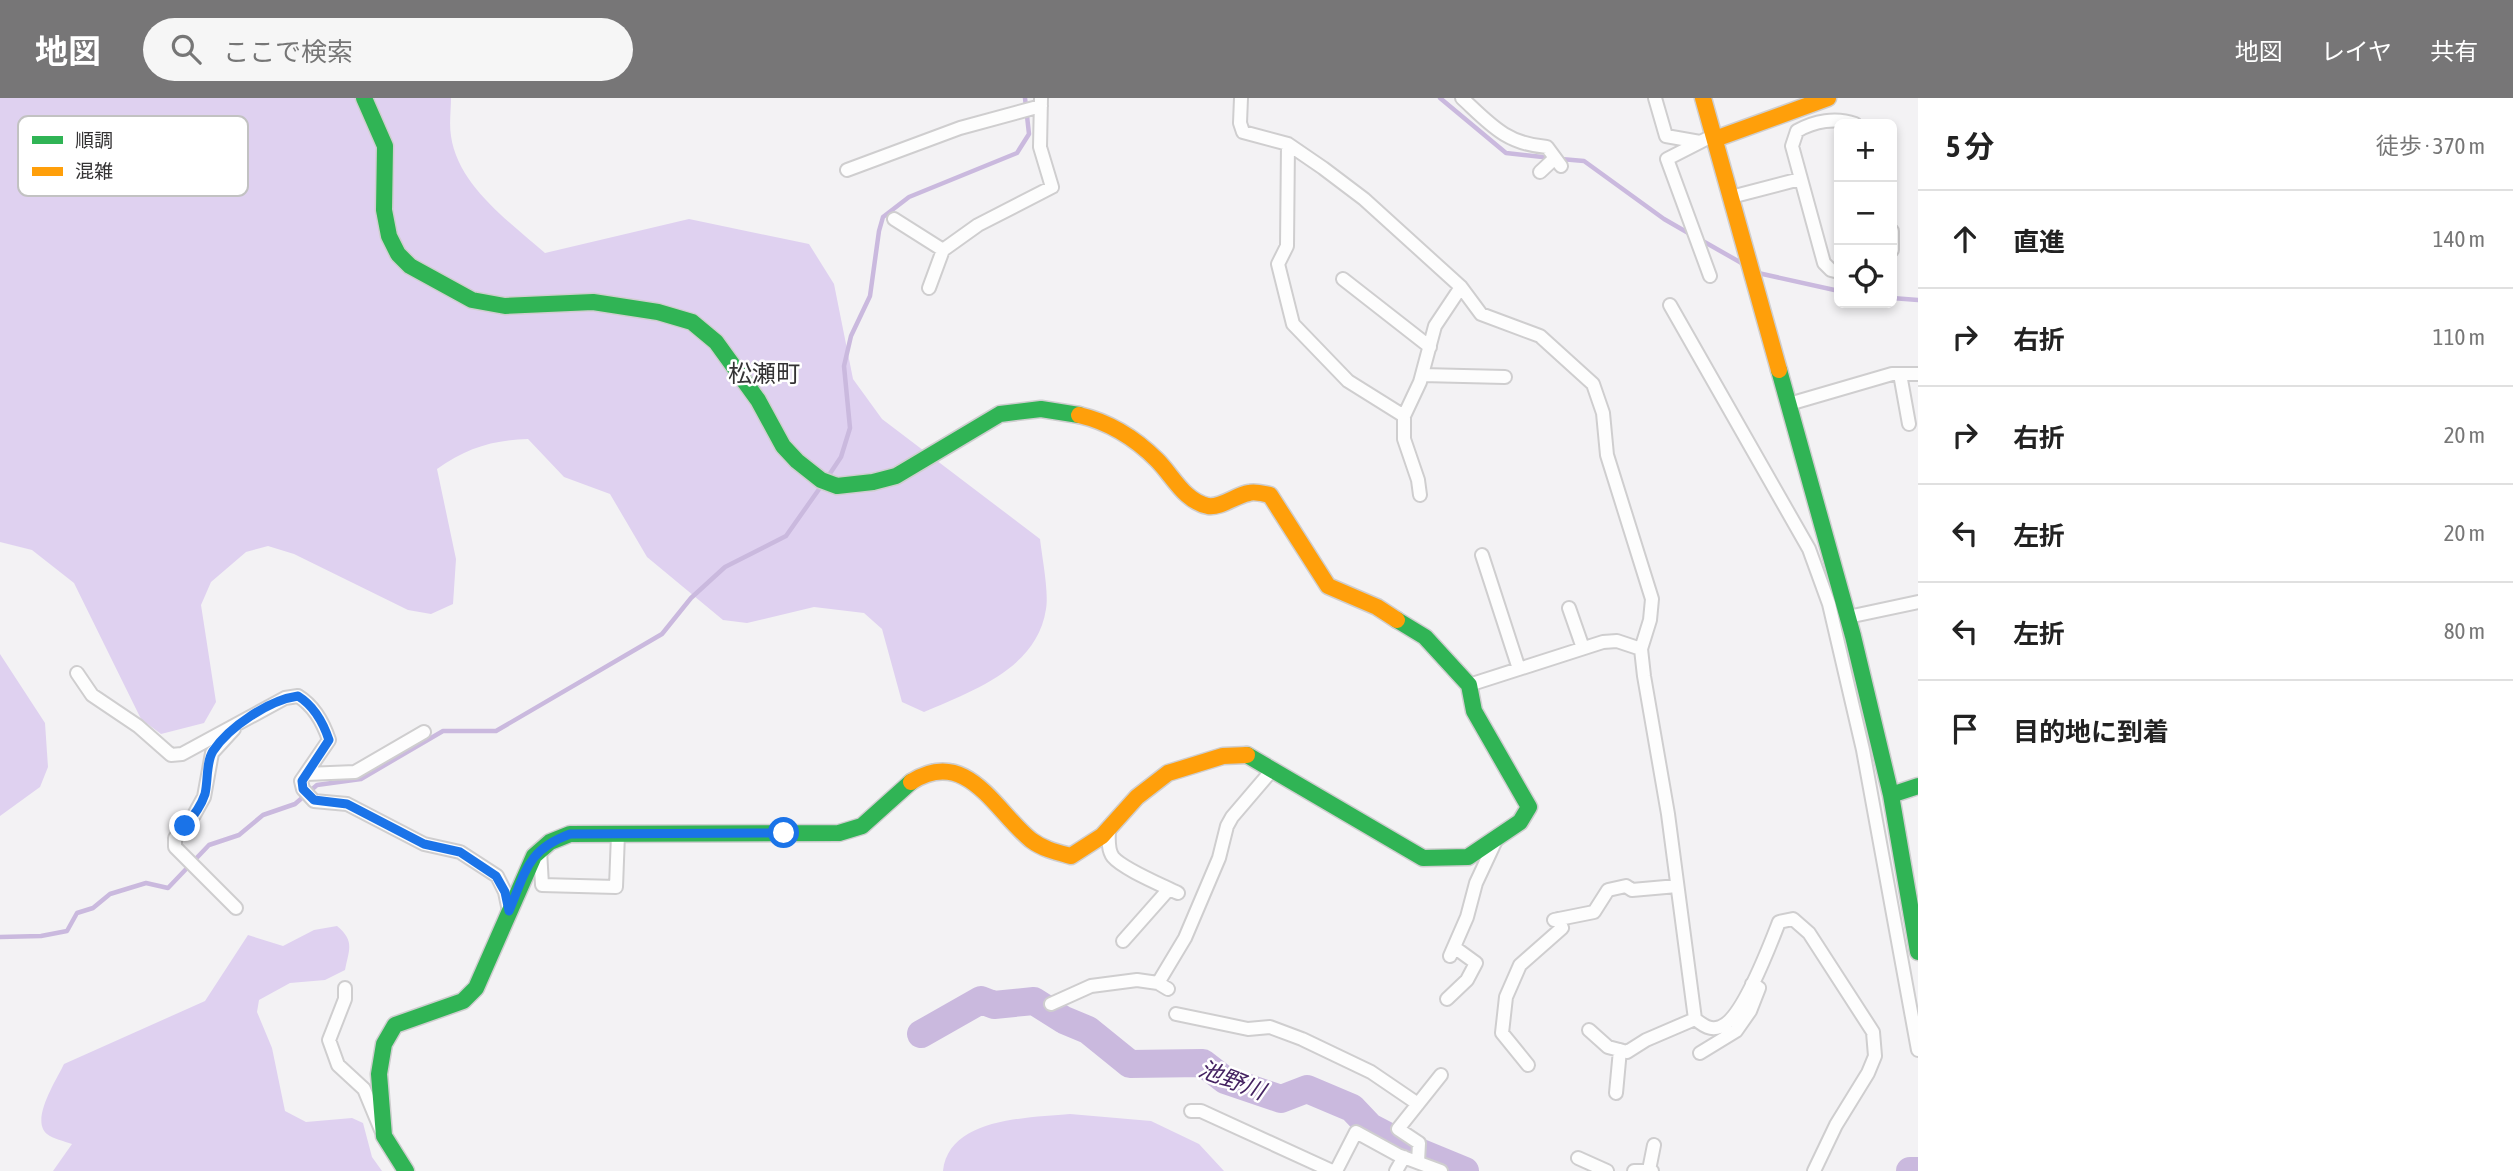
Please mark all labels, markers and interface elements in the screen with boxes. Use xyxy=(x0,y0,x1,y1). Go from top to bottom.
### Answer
search box xyxy=(143,18,633,81)
icon: search xyxy=(167,30,205,68)
text: 地図 xyxy=(35,32,101,70)
text: ここで検索 xyxy=(223,37,353,67)
text: 地図 xyxy=(2235,38,2283,65)
text: レイヤ xyxy=(2321,38,2392,65)
text: 共有 xyxy=(2430,38,2478,65)
legend xyxy=(18,116,248,196)
map controls xyxy=(1834,119,1897,308)
button: + xyxy=(1834,119,1897,182)
text: 順調 xyxy=(75,129,113,151)
text: 5 分 xyxy=(1946,129,1994,163)
text: 徒歩 · 370 m xyxy=(2376,133,2485,159)
text: 混雑 xyxy=(75,160,113,182)
button: − xyxy=(1834,182,1897,245)
icon: ahead xyxy=(1946,220,1984,258)
text: 140 m xyxy=(2433,226,2485,252)
text: 直進 xyxy=(2013,227,2065,257)
button: locate xyxy=(1834,245,1897,308)
icon: right xyxy=(1946,318,1984,356)
text: 110 m xyxy=(2433,324,2485,350)
text: 右折 xyxy=(2013,325,2065,355)
district label: 松瀬町 xyxy=(728,360,800,387)
icon: right xyxy=(1946,416,1984,454)
text: 20 m xyxy=(2444,422,2485,448)
text: 右折 xyxy=(2013,423,2065,453)
icon: left xyxy=(1946,514,1984,552)
text: 20 m xyxy=(2444,520,2485,546)
text: 左折 xyxy=(2013,521,2065,551)
icon: left xyxy=(1946,612,1984,650)
text: 80 m xyxy=(2444,618,2485,644)
text: 左折 xyxy=(2013,619,2065,649)
icon: arrive xyxy=(1946,710,1984,748)
text: 目的地に到着 xyxy=(2013,717,2169,747)
route end xyxy=(169,810,200,841)
route start xyxy=(768,817,799,848)
water label: 池野川 xyxy=(1195,1055,1272,1106)

